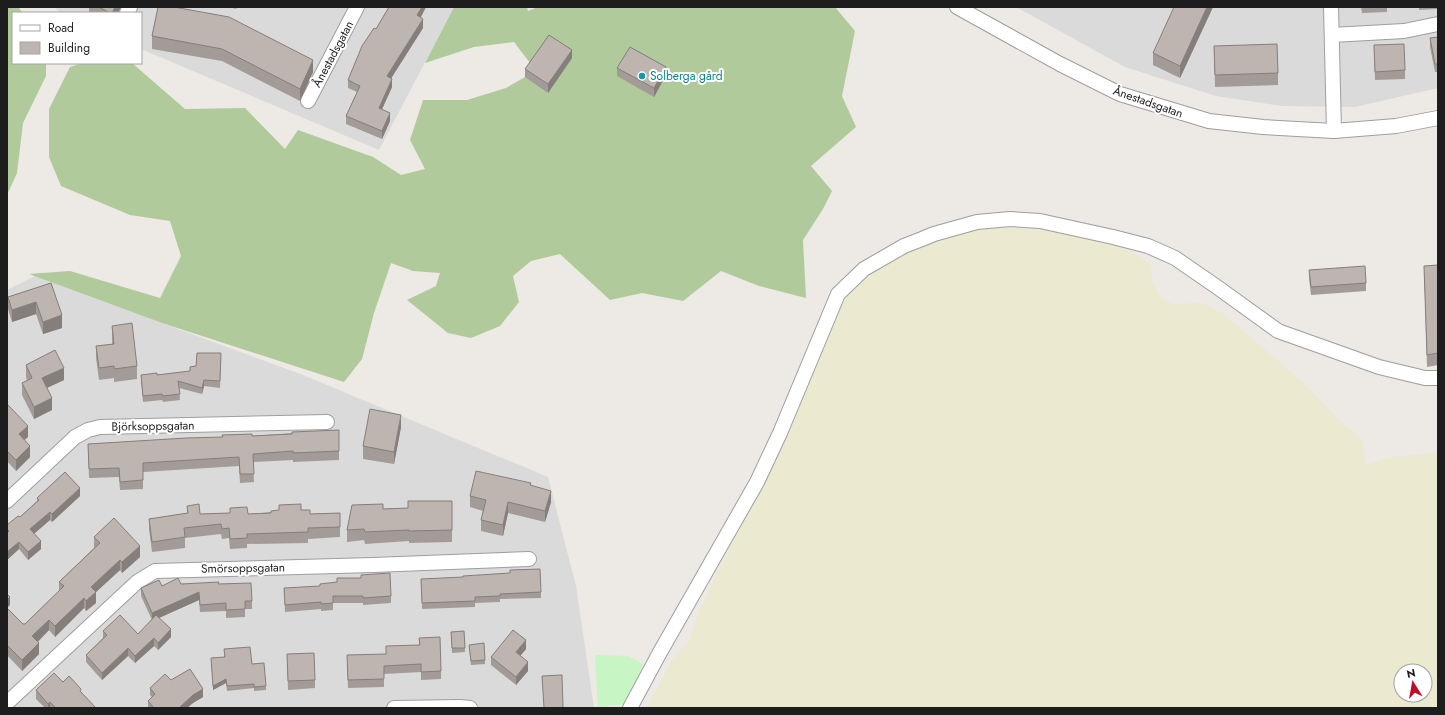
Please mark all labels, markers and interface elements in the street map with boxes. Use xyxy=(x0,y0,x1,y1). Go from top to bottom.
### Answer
legend xyxy=(12,12,142,64)
street label: Ånestadsgatan xyxy=(308,17,358,91)
text: Road xyxy=(48,19,74,37)
text: Building xyxy=(48,39,90,57)
place label: Solberga gård xyxy=(650,67,723,85)
marker: Solberga gård xyxy=(637,71,647,81)
street label: Ånestadsgatan xyxy=(1110,82,1186,122)
street label: Björksoppsgatan xyxy=(111,416,195,436)
street label: Smörsoppsgatan xyxy=(201,558,285,578)
north arrow xyxy=(1393,663,1433,703)
text: N xyxy=(1405,664,1417,682)

